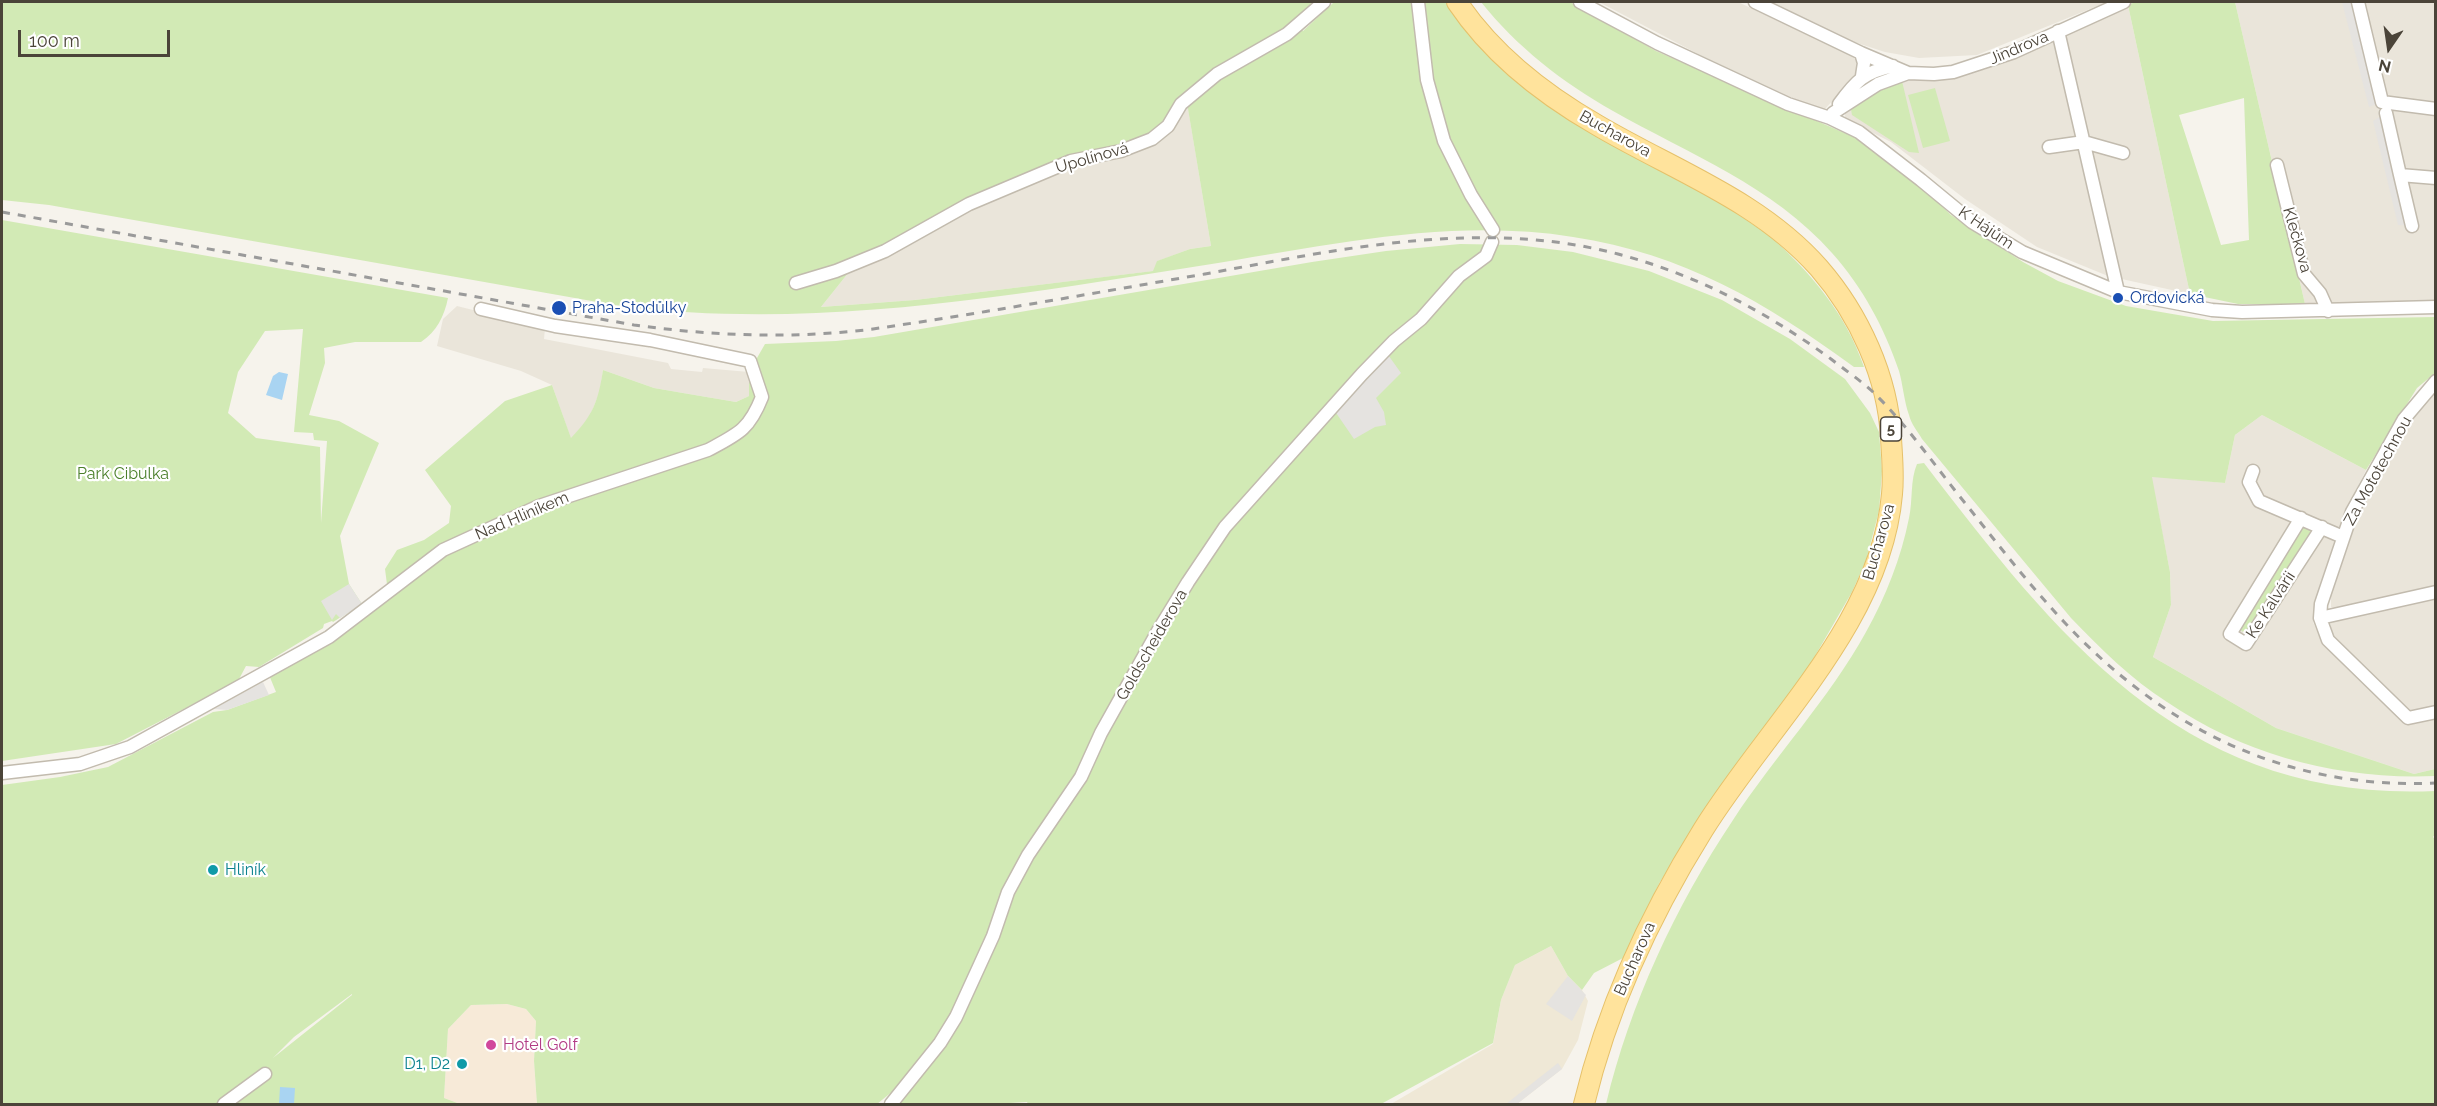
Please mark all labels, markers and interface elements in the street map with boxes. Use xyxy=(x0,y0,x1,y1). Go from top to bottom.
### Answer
scale bar xyxy=(21,18,172,56)
north arrow xyxy=(2359,18,2419,78)
street label: Jindrova xyxy=(1987,27,2051,69)
text: 100 m xyxy=(29,30,80,51)
text: N xyxy=(2377,55,2393,77)
street label: Bucharova xyxy=(1576,107,1654,161)
street label: Upolínová xyxy=(1053,138,1131,178)
street label: K Hájům xyxy=(1955,203,2017,253)
street label: Klečkova xyxy=(2279,205,2315,275)
place label: Ordovická xyxy=(2130,288,2204,308)
marker: Ordovická xyxy=(2111,291,2125,305)
place label: Praha-Stodůlky xyxy=(572,298,686,318)
marker: Praha-Stodůlky xyxy=(550,299,568,317)
street label: Za Mototechnou xyxy=(2340,413,2416,529)
road number: 5 xyxy=(1880,417,1902,441)
park label: Park Cibulka xyxy=(77,464,169,484)
street label: Nad Hliníkem xyxy=(472,488,572,544)
street label: Bucharova xyxy=(1859,502,1899,582)
street label: Ke Kalvárii xyxy=(2242,568,2300,642)
street label: Goldscheiderova xyxy=(1112,586,1192,704)
place label: Hliník xyxy=(225,860,266,880)
marker: Hliník xyxy=(206,863,220,877)
street label: Bucharova xyxy=(1610,919,1660,999)
place label: Hotel Golf xyxy=(503,1035,578,1055)
marker: Hotel Golf xyxy=(484,1038,498,1052)
place label: D1, D2 xyxy=(404,1054,450,1074)
marker: D1, D2 xyxy=(455,1057,469,1071)

